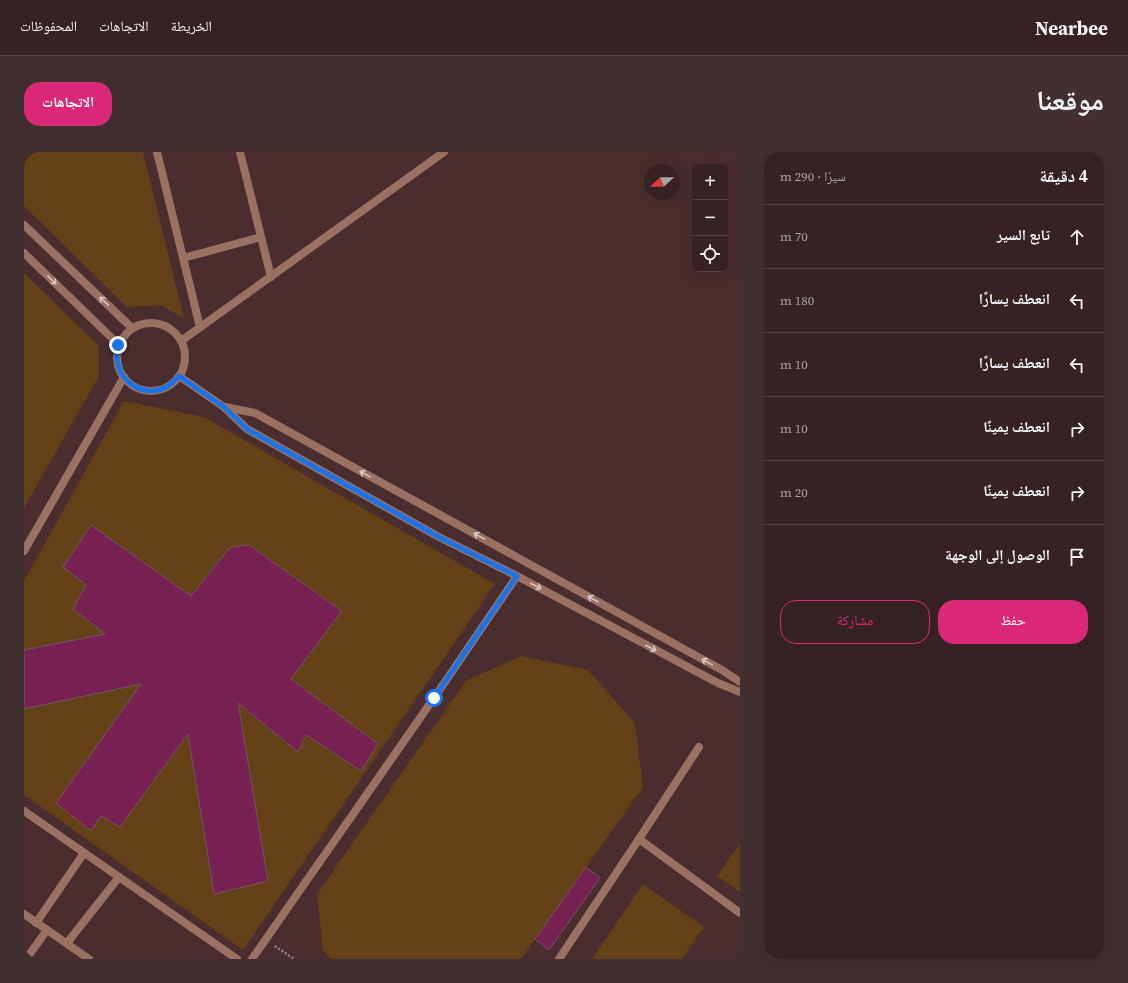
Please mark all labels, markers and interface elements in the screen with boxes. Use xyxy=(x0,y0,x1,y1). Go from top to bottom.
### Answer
text: Nearbee xyxy=(1035,15,1108,41)
text: المحفوظات xyxy=(20,16,77,36)
text: الاتجاهات xyxy=(99,16,149,36)
text: الخريطة xyxy=(171,16,212,36)
text: موقعنا xyxy=(1036,81,1104,119)
button: الاتجاهات xyxy=(24,82,112,126)
north arrow xyxy=(644,164,680,200)
map controls xyxy=(692,164,728,272)
button: + xyxy=(692,164,728,200)
text: 4 دقيقة xyxy=(1039,164,1088,188)
text: سيرًا · 290 m xyxy=(780,168,846,185)
button: − xyxy=(692,200,728,236)
text: تابع السير xyxy=(997,224,1050,245)
icon: ahead xyxy=(1066,226,1088,248)
text: 70 m xyxy=(780,228,808,245)
button: locate xyxy=(692,236,728,272)
one-way arrow xyxy=(47,275,57,285)
text: انعطف يسارًا xyxy=(979,288,1050,309)
icon: left xyxy=(1066,290,1088,312)
text: 180 m xyxy=(780,292,814,309)
one-way arrow xyxy=(99,296,109,306)
route end xyxy=(109,336,127,354)
text: انعطف يسارًا xyxy=(979,352,1050,373)
icon: left xyxy=(1066,354,1088,376)
text: 10 m xyxy=(780,356,808,373)
text: انعطف يمينًا xyxy=(983,416,1050,437)
icon: right xyxy=(1066,418,1088,440)
text: 10 m xyxy=(780,420,808,437)
one-way arrow xyxy=(359,469,371,477)
text: انعطف يمينًا xyxy=(983,480,1050,501)
icon: right xyxy=(1066,482,1088,504)
text: 20 m xyxy=(780,484,808,501)
one-way arrow xyxy=(473,532,485,540)
text: الوصول إلى الوجهة xyxy=(945,544,1050,565)
icon: arrive xyxy=(1066,546,1088,568)
one-way arrow xyxy=(530,583,542,591)
one-way arrow xyxy=(587,595,599,602)
button: مشاركة xyxy=(780,600,930,644)
button: حفظ xyxy=(938,600,1088,644)
one-way arrow xyxy=(645,644,657,652)
one-way arrow xyxy=(701,657,713,665)
route start xyxy=(425,689,443,707)

